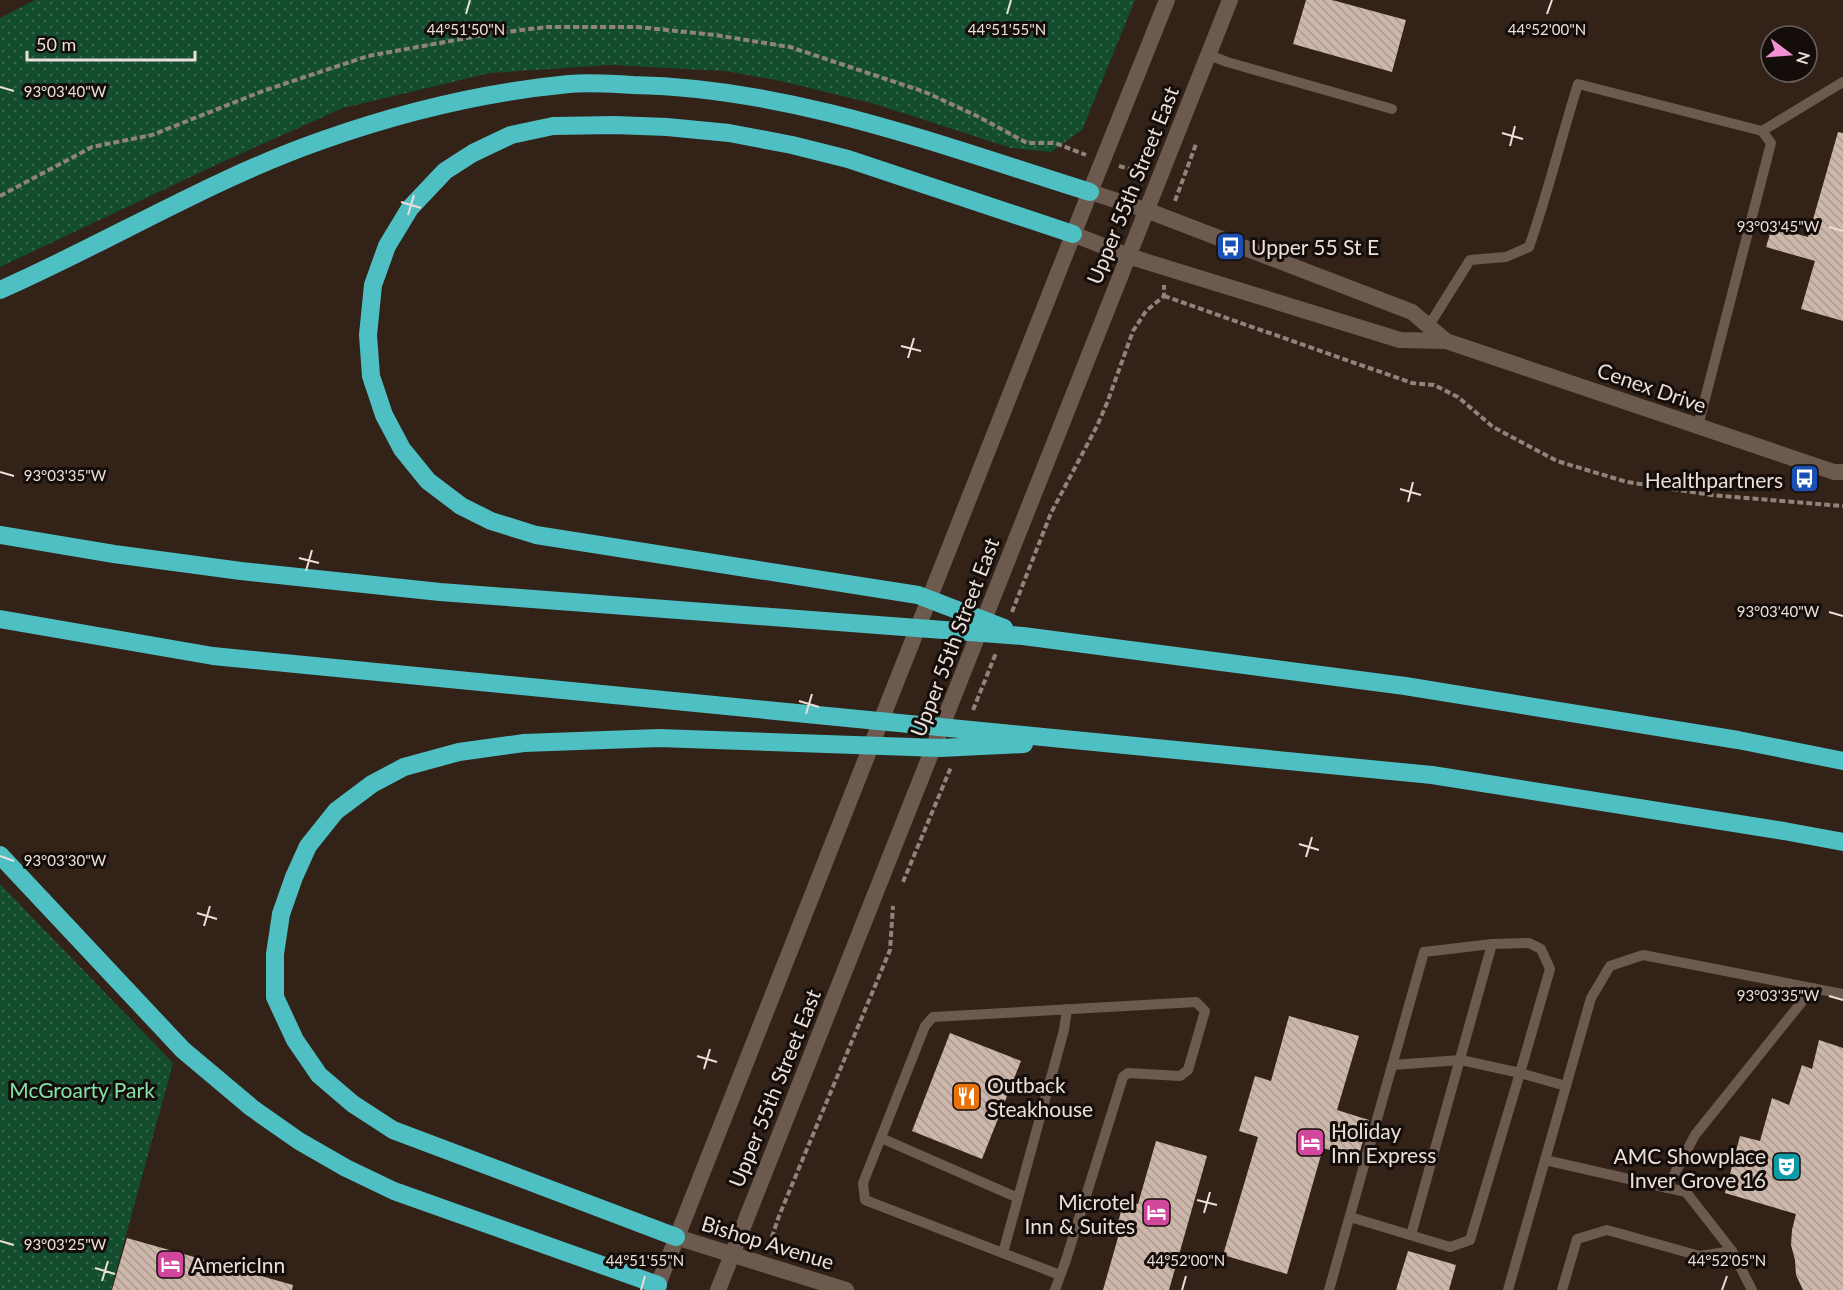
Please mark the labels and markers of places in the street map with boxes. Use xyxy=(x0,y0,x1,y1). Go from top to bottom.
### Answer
bus stop icon: Upper 55 St E xyxy=(1214,230,1246,262)
place label: Upper 55 St E xyxy=(1251,234,1379,259)
bus stop icon: Healthpartners xyxy=(1788,463,1820,495)
place label: Healthpartners xyxy=(1645,467,1783,492)
place label: Outback Steakhouse xyxy=(987,1072,1093,1121)
restaurant icon: Outback Steakhouse xyxy=(950,1080,982,1112)
place label: Holiday Inn Express xyxy=(1331,1118,1436,1167)
hotel icon: Holiday Inn Express xyxy=(1294,1126,1326,1158)
place label: AMC Showplace Inver Grove 16 xyxy=(1614,1143,1766,1192)
theatre icon: AMC Showplace Inver Grove 16 xyxy=(1771,1151,1803,1183)
place label: Microtel Inn & Suites xyxy=(1025,1189,1135,1238)
hotel icon: Microtel Inn & Suites xyxy=(1140,1197,1172,1229)
hotel icon: AmericInn xyxy=(154,1248,186,1280)
place label: AmericInn xyxy=(191,1252,285,1277)

